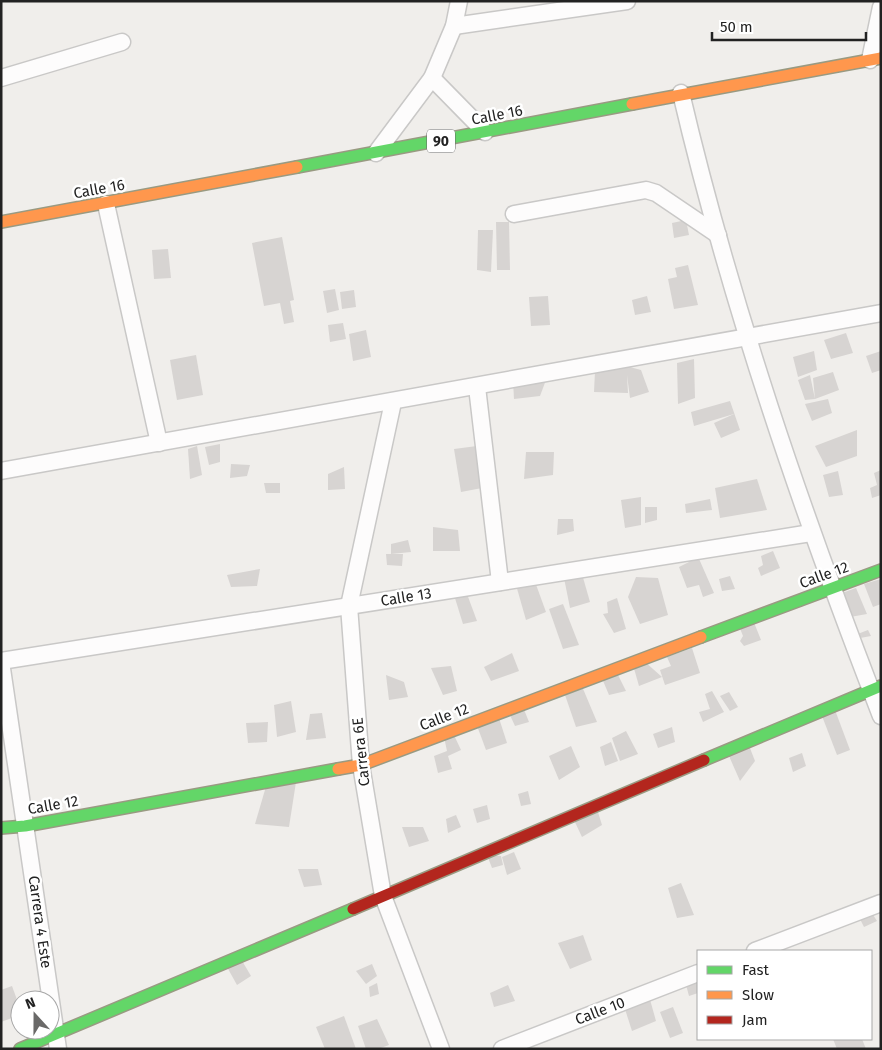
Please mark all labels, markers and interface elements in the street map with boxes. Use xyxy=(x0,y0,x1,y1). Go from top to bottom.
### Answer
scale bar xyxy=(712,10,866,42)
text: 50 m xyxy=(720,18,753,36)
street label: Calle 16 xyxy=(470,101,524,129)
road number: 90 xyxy=(427,130,455,152)
street label: Calle 16 xyxy=(72,176,126,202)
street label: Calle 12 xyxy=(797,558,851,592)
street label: Calle 13 xyxy=(379,584,433,610)
street label: Calle 12 xyxy=(417,699,471,735)
street label: Carrera 6E xyxy=(348,717,374,787)
street label: Calle 12 xyxy=(26,792,80,818)
street label: Carrera 4 Este xyxy=(25,874,55,970)
legend xyxy=(697,950,872,1040)
text: Fast xyxy=(742,961,769,979)
text: Slow xyxy=(742,986,774,1004)
north arrow xyxy=(10,990,60,1040)
street label: Calle 10 xyxy=(573,993,627,1029)
text: N xyxy=(23,994,38,1013)
text: Jam xyxy=(742,1011,768,1029)

